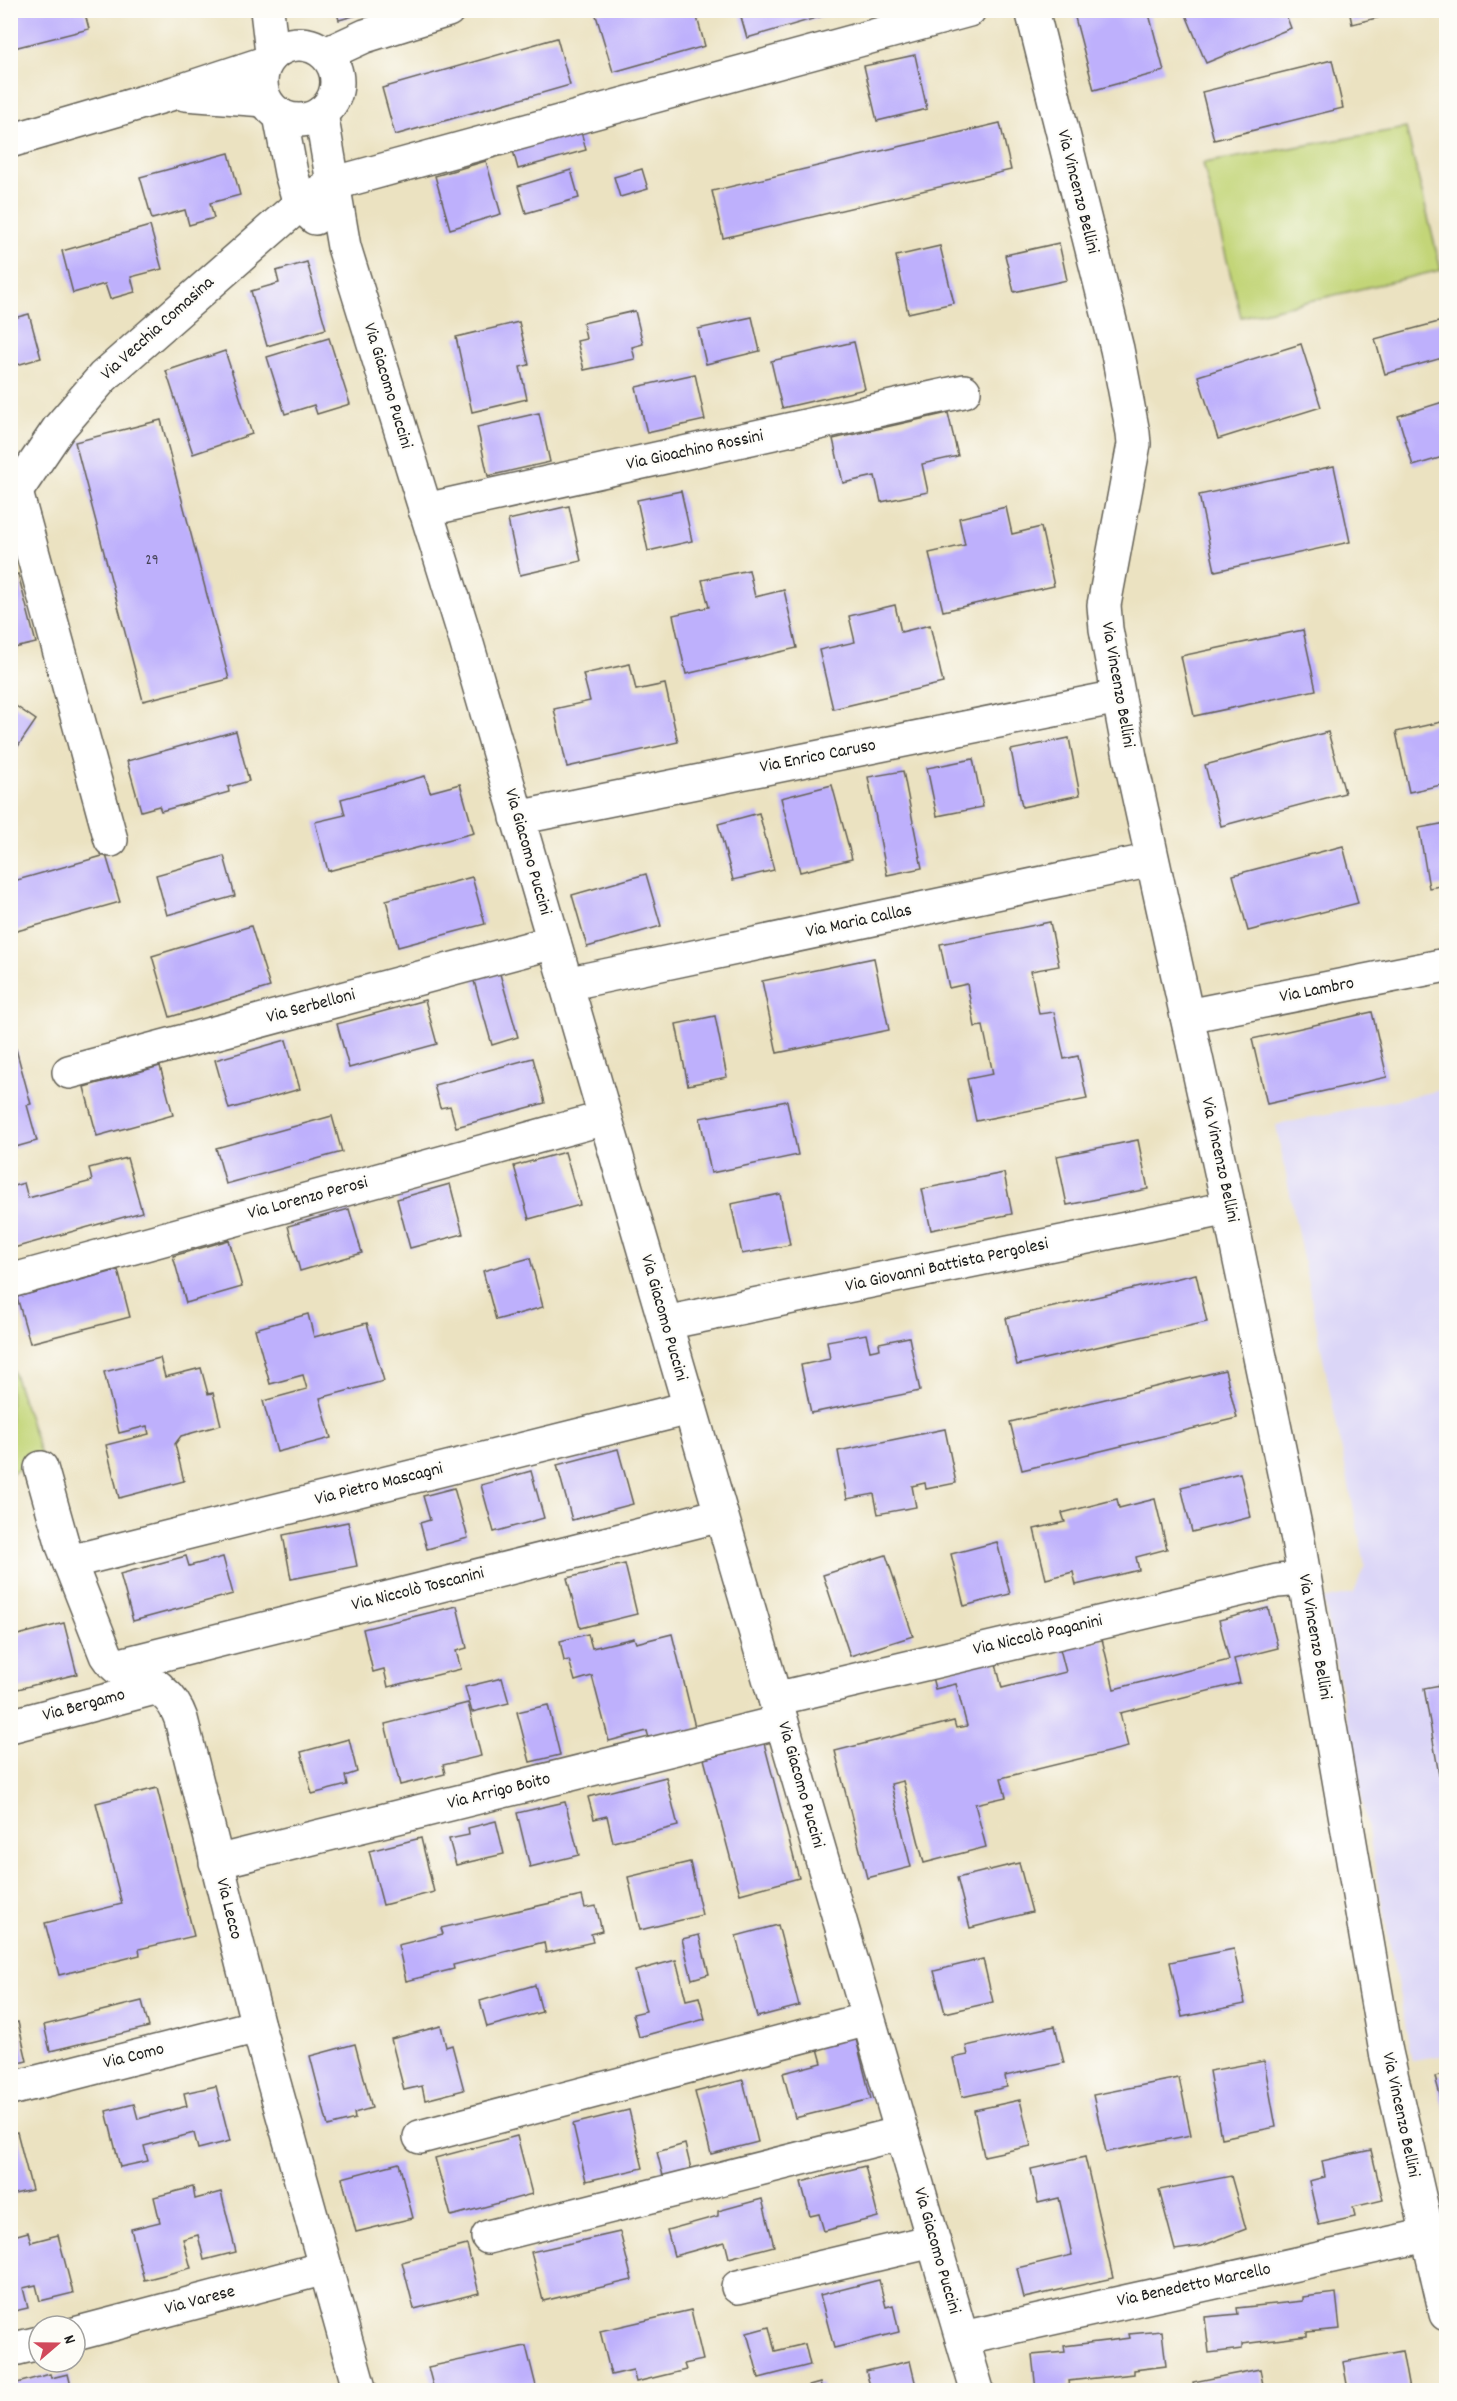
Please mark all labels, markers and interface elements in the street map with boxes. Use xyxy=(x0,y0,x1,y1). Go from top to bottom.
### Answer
street label: Via Vincenzo Bellini xyxy=(1049,127,1105,257)
street label: Via Vecchia Comasina xyxy=(96,271,221,387)
street label: Via Giacomo Puccini xyxy=(356,320,418,452)
street label: Via Gioachino Rossini xyxy=(624,424,766,478)
house number: 29 xyxy=(145,550,159,572)
street label: Via Vincenzo Bellini xyxy=(1094,620,1140,750)
street label: Via Enrico Caruso xyxy=(758,734,878,780)
street label: Via Giacomo Puccini xyxy=(497,786,557,918)
street label: Via Maria Callas xyxy=(804,899,914,945)
street label: Via Lambro xyxy=(1278,972,1356,1010)
street label: Via Serbelloni xyxy=(264,983,358,1031)
street label: Via Vincenzo Bellini xyxy=(1194,1095,1244,1225)
street label: Via Lorenzo Perosi xyxy=(245,1171,371,1227)
street label: Via Giovanni Battista Pergolesi xyxy=(843,1232,1051,1300)
street label: Via Giacomo Puccini xyxy=(633,1252,693,1384)
street label: Via Pietro Mascagni xyxy=(312,1457,446,1513)
street label: Via Niccolò Toscanini xyxy=(349,1561,487,1619)
street label: Via Vincenzo Bellini xyxy=(1291,1572,1337,1702)
street label: Via Niccolò Paganini xyxy=(971,1609,1105,1663)
street label: Via Bergamo xyxy=(40,1683,128,1729)
street label: Via Giacomo Puccini xyxy=(770,1719,830,1851)
street label: Via Arrigo Boito xyxy=(445,1767,553,1817)
street label: Via Lecco xyxy=(208,1876,248,1942)
street label: Via Como xyxy=(101,2037,167,2077)
street label: Via Vincenzo Bellini xyxy=(1375,2050,1425,2180)
street label: Via Giacomo Puccini xyxy=(906,2185,966,2317)
street label: Via Benedetto Marcello xyxy=(1115,2258,1273,2314)
street label: Via Varese xyxy=(162,2280,238,2322)
north arrow xyxy=(27,2314,87,2374)
text: N xyxy=(57,2332,81,2347)

